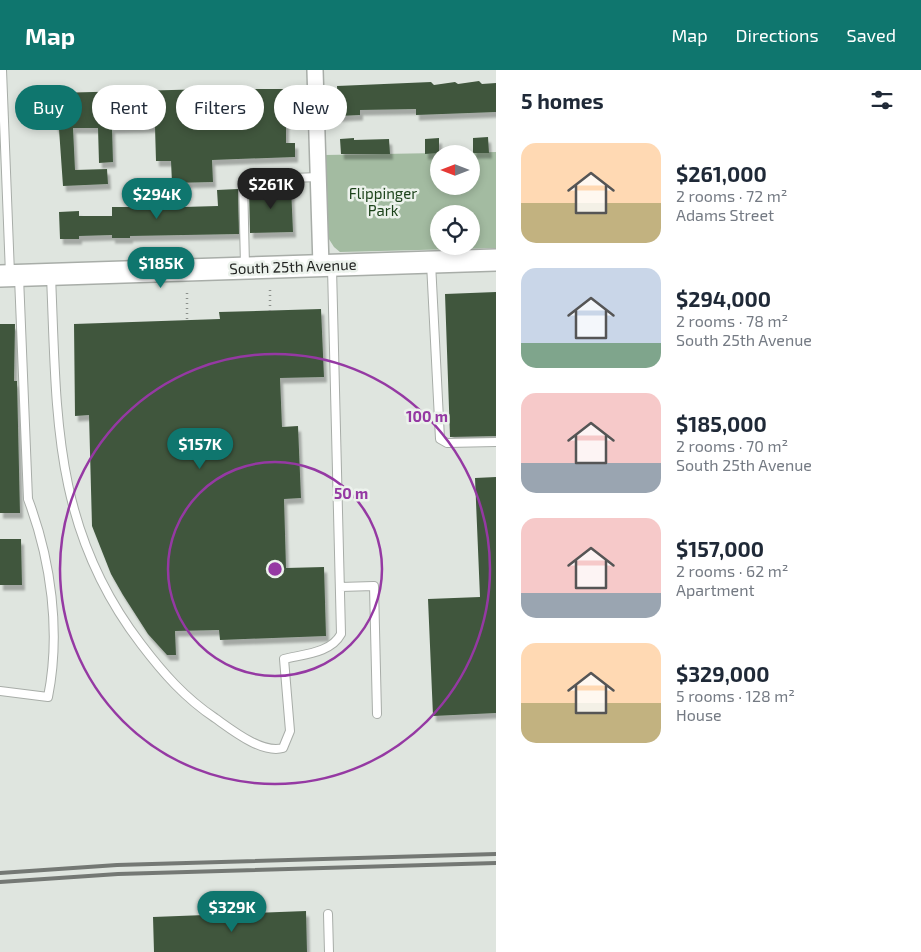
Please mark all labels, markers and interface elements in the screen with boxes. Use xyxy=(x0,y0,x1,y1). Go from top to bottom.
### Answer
text: Map xyxy=(25,21,75,50)
text: Map xyxy=(671,24,708,46)
text: Directions xyxy=(736,24,819,46)
text: Saved xyxy=(847,24,896,46)
chip: Buy xyxy=(15,85,82,130)
chip: Rent xyxy=(92,85,166,130)
chip: Filters xyxy=(176,85,264,130)
chip: New xyxy=(274,85,347,130)
icon: filters xyxy=(868,86,896,114)
text: 5 homes xyxy=(521,88,604,113)
north arrow xyxy=(430,145,480,195)
map controls xyxy=(430,145,480,255)
text: $261,000 xyxy=(676,161,767,186)
icon: home xyxy=(561,163,621,223)
pin: $261K xyxy=(236,168,306,210)
text: $261K xyxy=(248,174,294,193)
pin: $294K xyxy=(122,178,192,220)
text: $294K xyxy=(133,184,181,203)
park label: Flippinger Park xyxy=(349,184,417,219)
text: 2 rooms · 72 m² xyxy=(676,186,787,205)
button: locate xyxy=(430,205,480,255)
text: Adams Street xyxy=(676,205,774,224)
pin: $185K xyxy=(126,246,196,289)
text: $185K xyxy=(138,253,184,272)
street label: South 25th Avenue xyxy=(229,255,357,277)
text: $294,000 xyxy=(676,286,771,311)
icon: home xyxy=(561,288,621,348)
text: 2 rooms · 78 m² xyxy=(676,311,788,330)
text: South 25th Avenue xyxy=(676,330,812,349)
text: 100 m xyxy=(406,407,448,425)
text: $185,000 xyxy=(676,411,767,436)
icon: home xyxy=(561,413,621,473)
pin: $157K xyxy=(165,428,235,470)
text: $157K xyxy=(178,434,222,453)
text: 2 rooms · 70 m² xyxy=(676,436,788,455)
text: South 25th Avenue xyxy=(676,455,812,474)
text: 50 m xyxy=(334,484,368,502)
text: $157,000 xyxy=(676,536,764,561)
icon: home xyxy=(561,538,621,598)
centre of rings xyxy=(266,560,284,578)
text: 2 rooms · 62 m² xyxy=(676,561,788,580)
text: Apartment xyxy=(676,580,755,599)
text: $329,000 xyxy=(676,661,770,686)
icon: home xyxy=(561,663,621,723)
text: 5 rooms · 128 m² xyxy=(676,686,795,705)
text: House xyxy=(676,705,722,724)
pin: $329K xyxy=(197,890,267,933)
text: $329K xyxy=(208,897,256,916)

